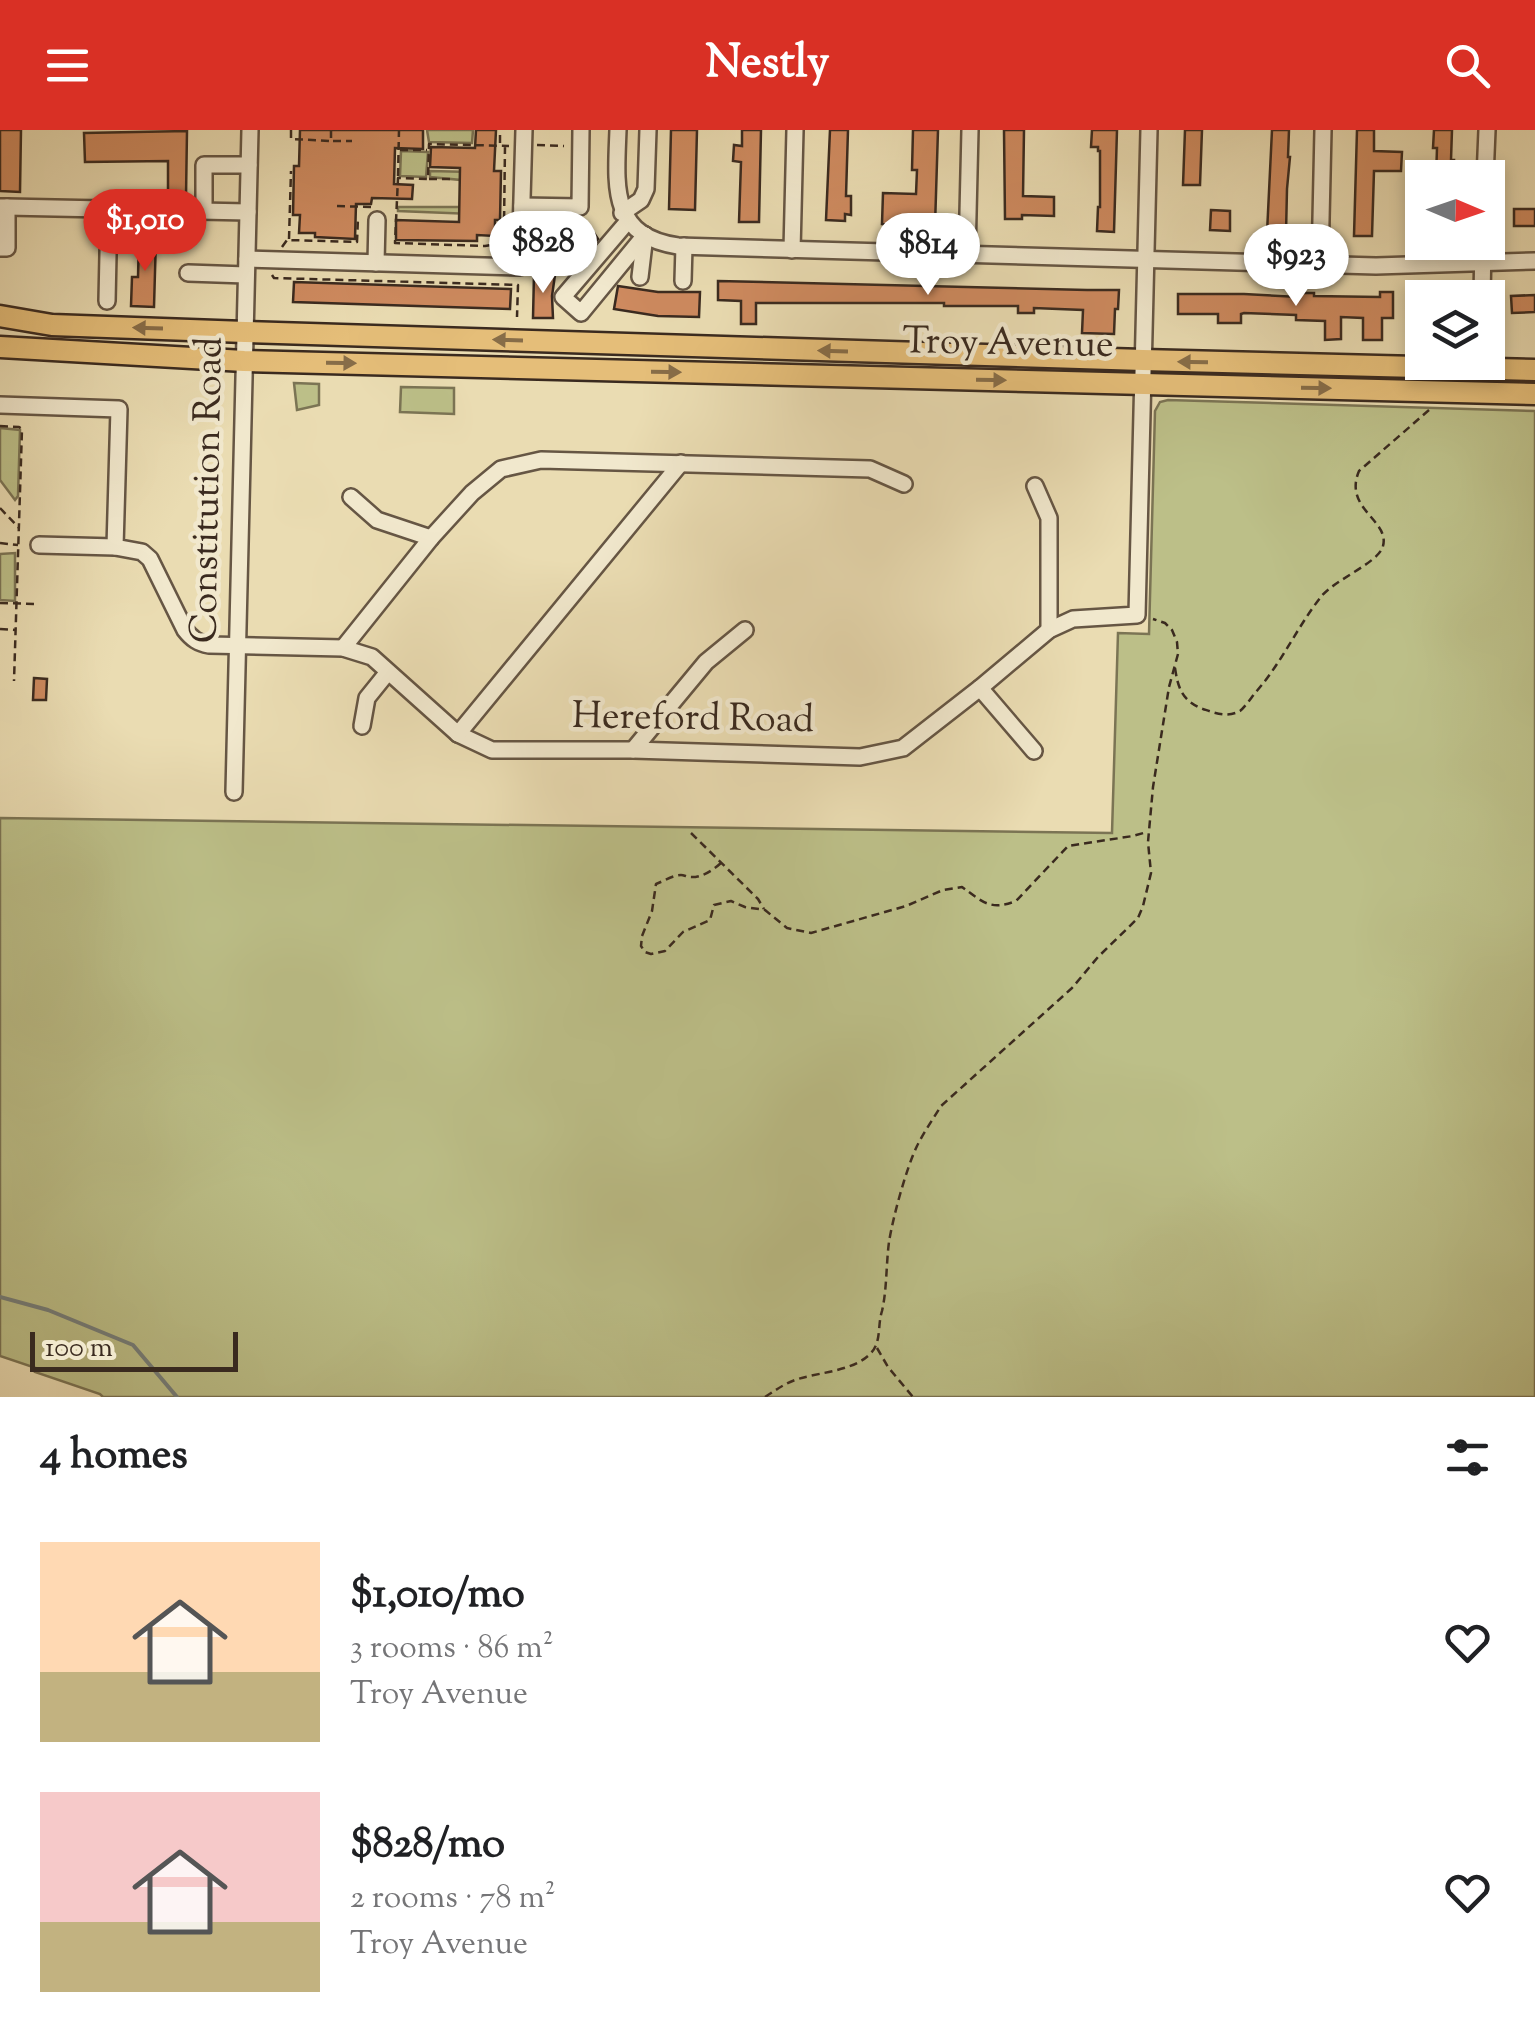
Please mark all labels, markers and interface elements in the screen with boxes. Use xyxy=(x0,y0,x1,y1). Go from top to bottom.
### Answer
text: Nestly xyxy=(706,33,829,98)
icon: menu xyxy=(40,38,95,93)
icon: search xyxy=(1440,38,1495,93)
north arrow xyxy=(1405,160,1505,260)
map controls xyxy=(1405,160,1505,380)
pin: $1,010 xyxy=(64,189,226,274)
text: $1,010 xyxy=(105,198,185,244)
pin: $828 xyxy=(484,211,602,296)
pin: $814 xyxy=(869,213,987,298)
text: $828 xyxy=(511,220,575,266)
text: $814 xyxy=(898,222,958,268)
pin: $923 xyxy=(1237,224,1355,309)
text: $923 xyxy=(1266,233,1326,279)
button: layers xyxy=(1405,280,1505,380)
street label: Troy Avenue xyxy=(902,316,1114,374)
one-way arrow xyxy=(131,320,163,336)
one-way arrow xyxy=(491,332,523,348)
street label: Constitution Road xyxy=(179,336,239,644)
one-way arrow xyxy=(816,342,848,358)
one-way arrow xyxy=(1176,353,1208,369)
one-way arrow xyxy=(326,356,358,372)
one-way arrow xyxy=(651,364,683,380)
one-way arrow xyxy=(976,372,1008,388)
one-way arrow xyxy=(1301,381,1333,397)
street label: Hereford Road xyxy=(571,691,815,749)
scale bar xyxy=(30,1327,238,1372)
text: 100 m xyxy=(45,1329,113,1369)
text: 4 homes xyxy=(40,1427,188,1487)
icon: filters xyxy=(1440,1430,1495,1485)
text: $1,010/mo xyxy=(350,1566,525,1626)
icon: home xyxy=(120,1582,240,1702)
icon: heart xyxy=(1440,1615,1495,1670)
text: 3 rooms · 86 m² xyxy=(350,1626,553,1672)
text: Troy Avenue xyxy=(350,1672,528,1718)
text: $828/mo xyxy=(350,1816,505,1876)
icon: home xyxy=(120,1832,240,1952)
icon: heart xyxy=(1440,1865,1495,1920)
text: 2 rooms · 78 m² xyxy=(350,1876,556,1922)
text: Troy Avenue xyxy=(350,1922,528,1968)

